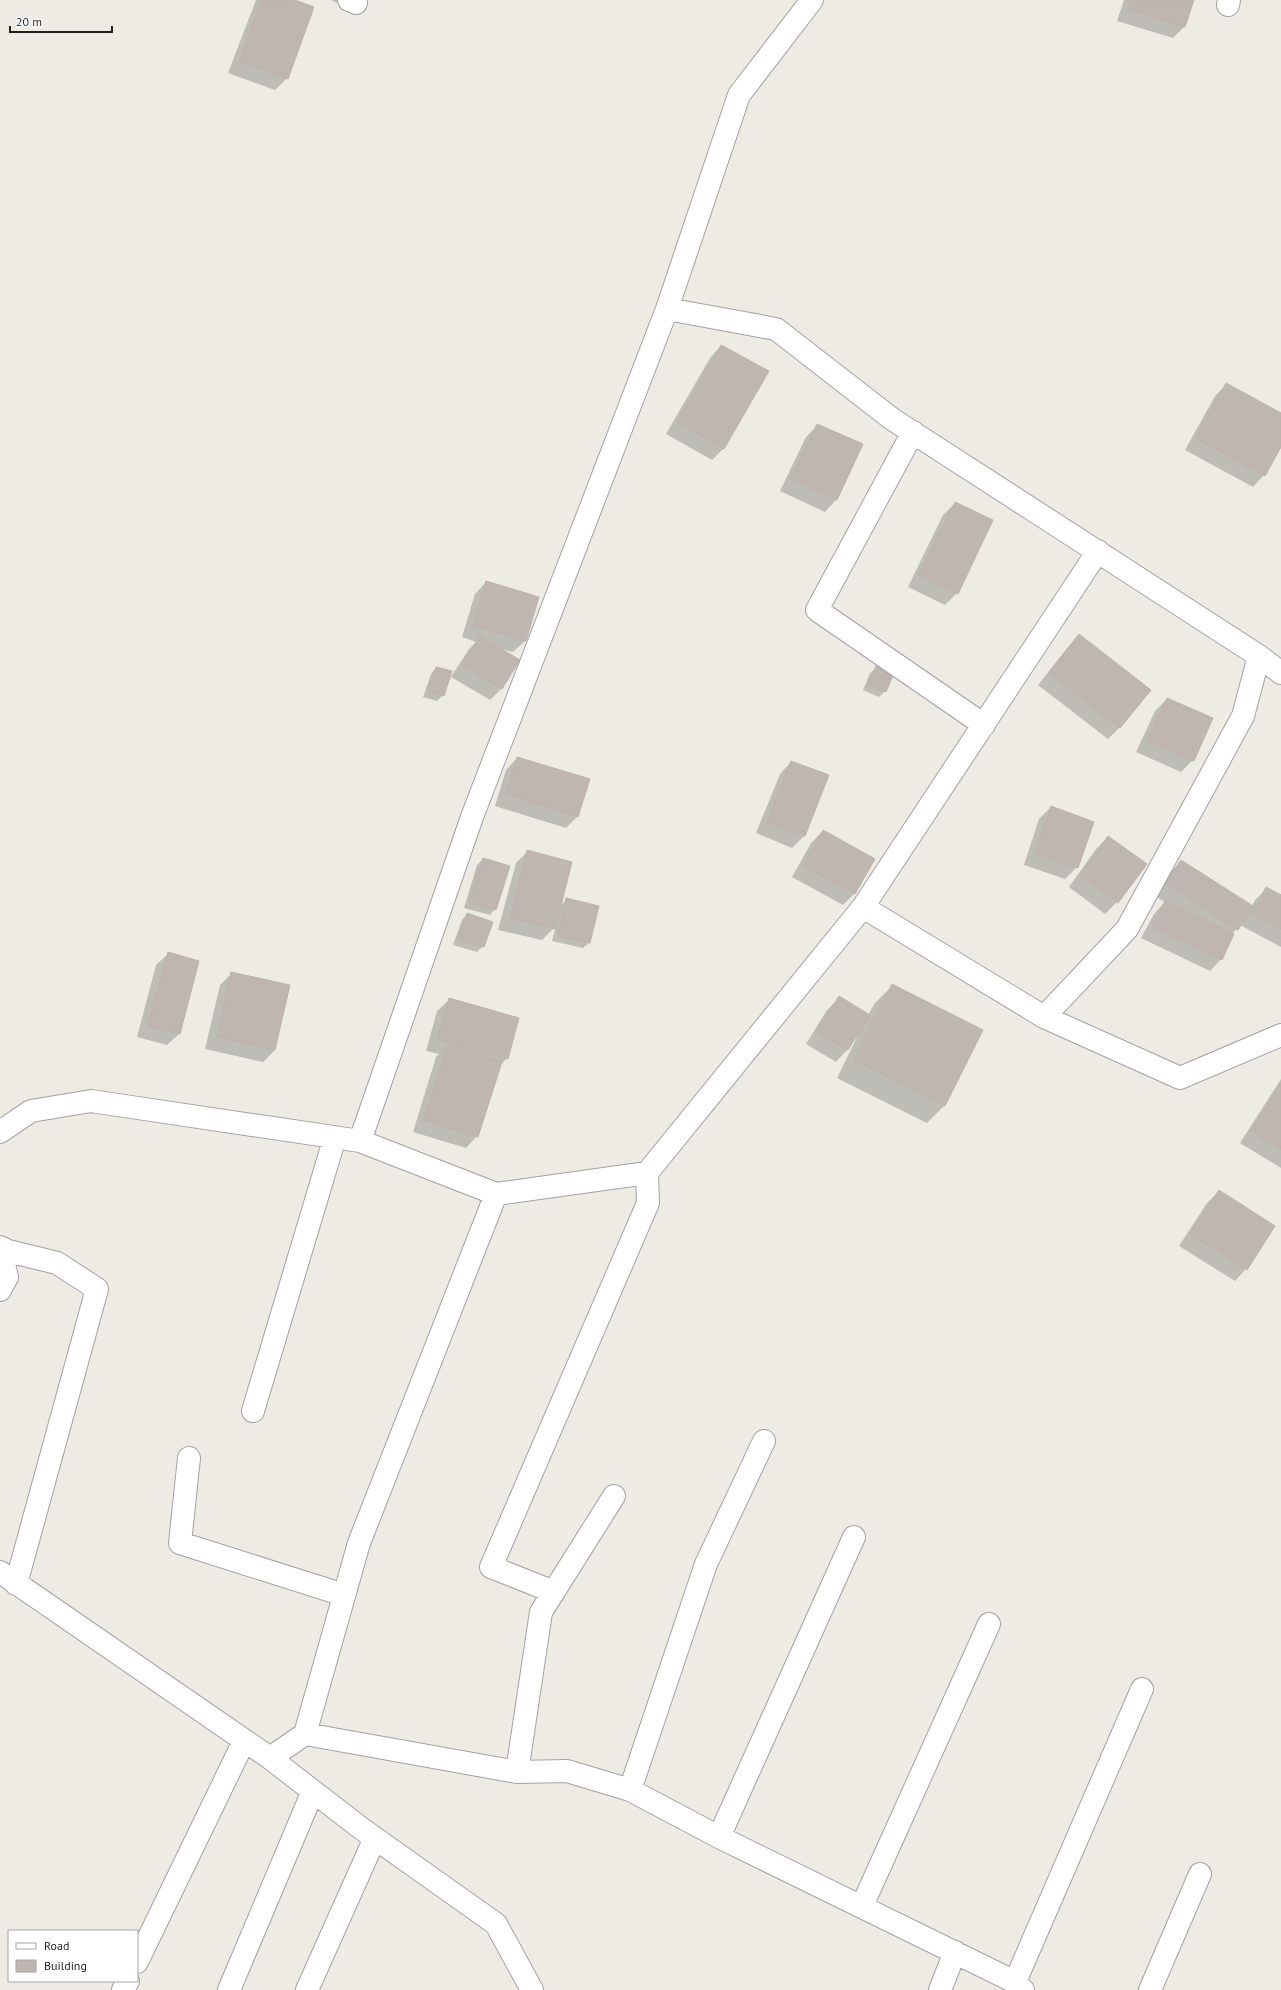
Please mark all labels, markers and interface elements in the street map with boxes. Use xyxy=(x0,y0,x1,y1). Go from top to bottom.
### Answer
scale bar xyxy=(10,8,112,34)
text: 20 m xyxy=(16,14,42,29)
legend xyxy=(8,1930,138,1982)
text: Road xyxy=(44,1938,69,1953)
text: Building xyxy=(44,1958,87,1973)

